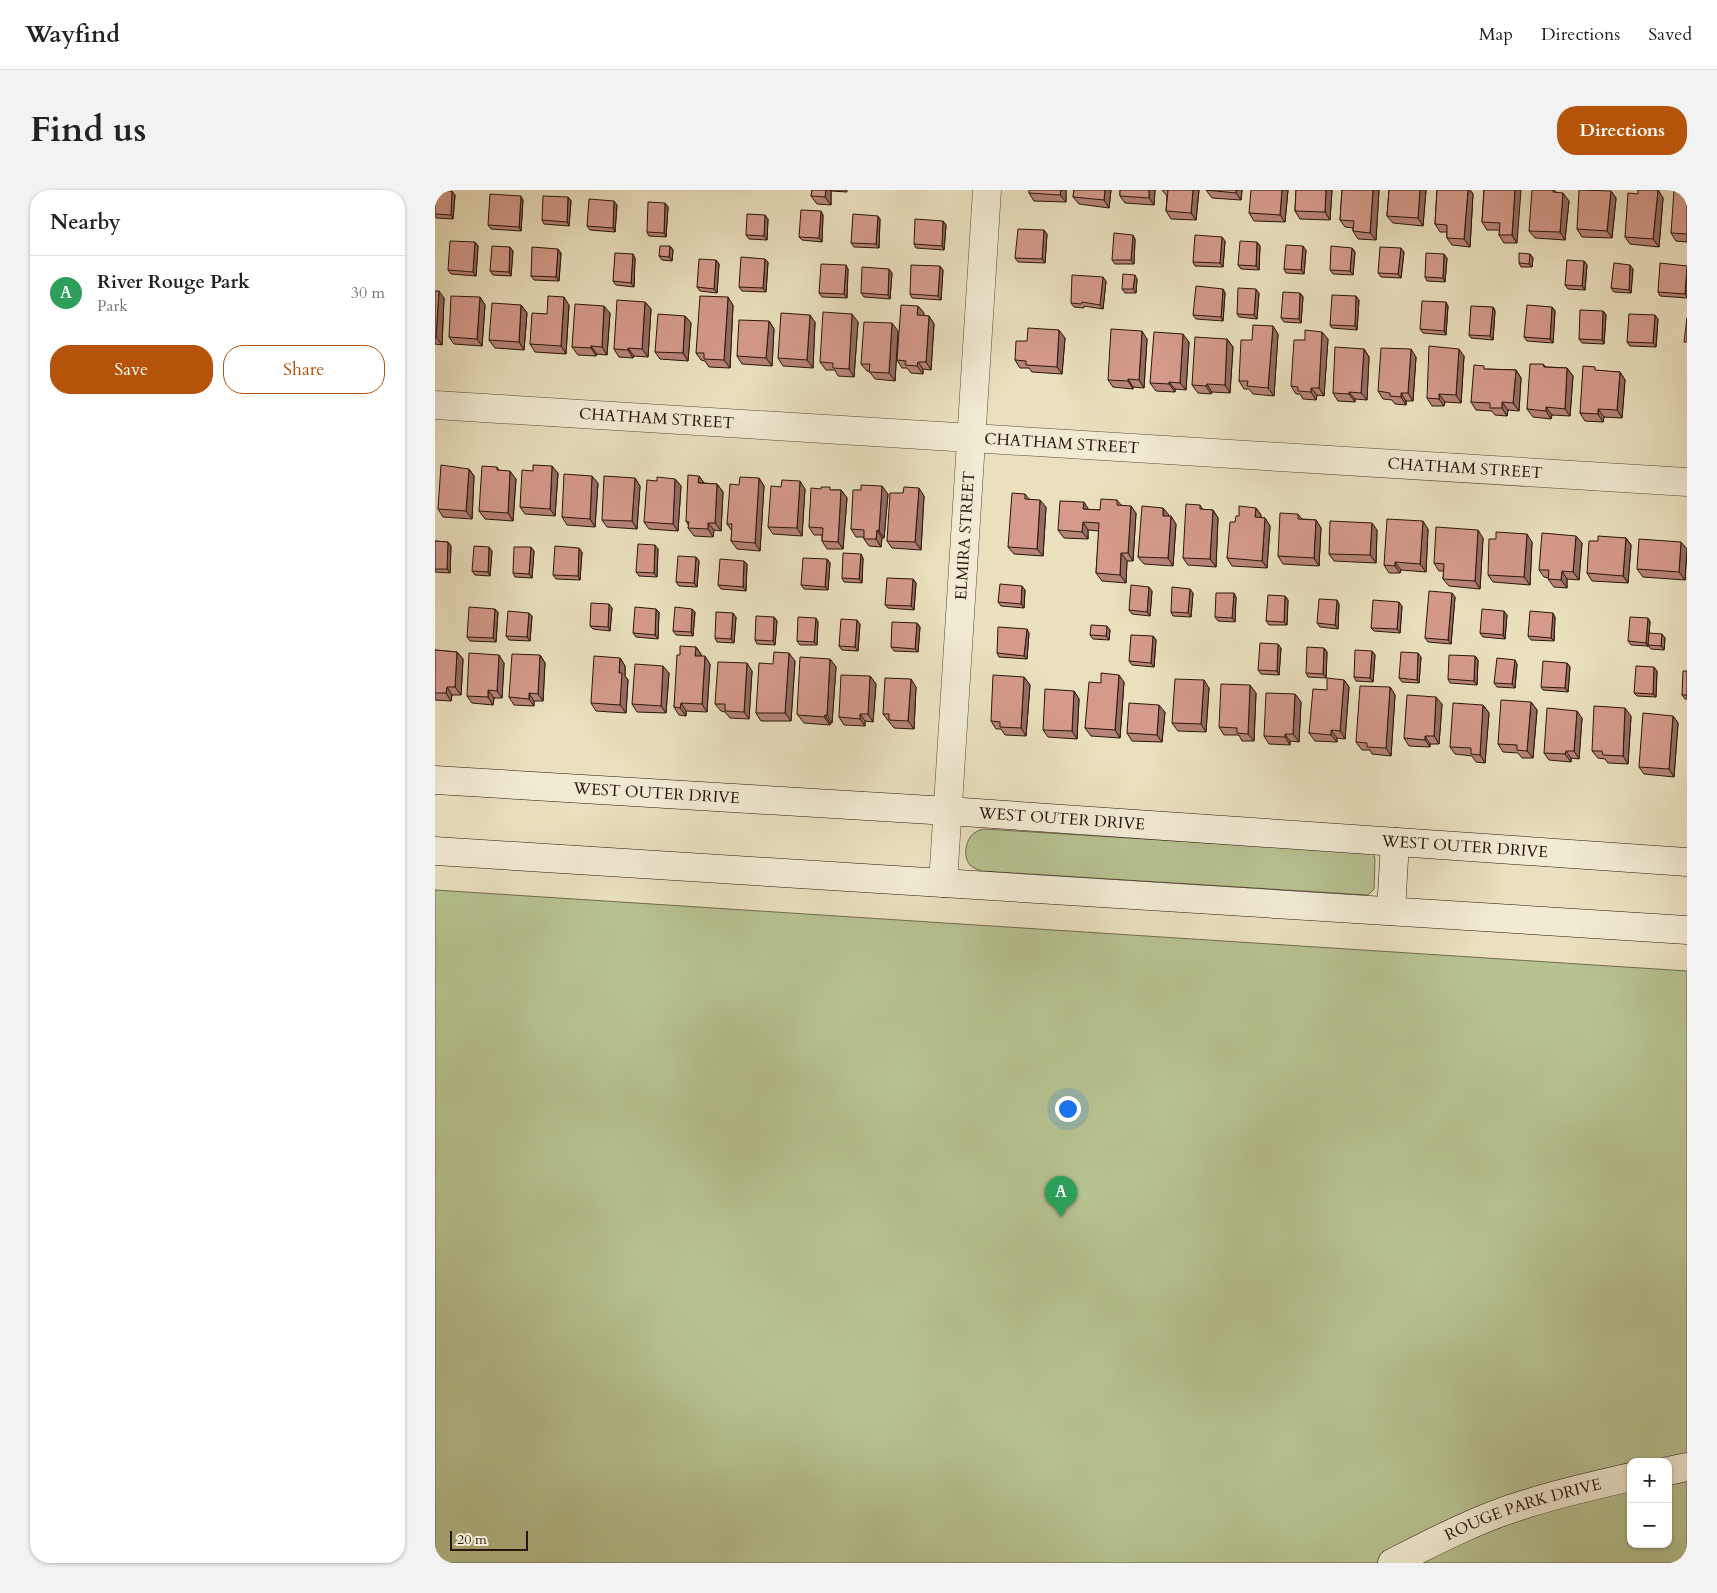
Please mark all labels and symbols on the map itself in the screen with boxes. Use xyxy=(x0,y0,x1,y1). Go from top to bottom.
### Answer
street label: CHATHAM STREET xyxy=(578,403,735,434)
street label: CHATHAM STREET xyxy=(984,428,1140,459)
street label: CHATHAM STREET xyxy=(1387,453,1543,484)
street label: ELMIRA STREET xyxy=(950,470,980,601)
street label: WEST OUTER DRIVE xyxy=(572,777,741,809)
street label: WEST OUTER DRIVE xyxy=(977,802,1146,836)
street label: WEST OUTER DRIVE xyxy=(1380,830,1549,863)
your location xyxy=(1055,1096,1081,1122)
pin: A xyxy=(1045,1176,1077,1217)
street label: ROUGE PARK DRIVE xyxy=(1441,1473,1604,1546)
scale bar xyxy=(450,1528,527,1551)

